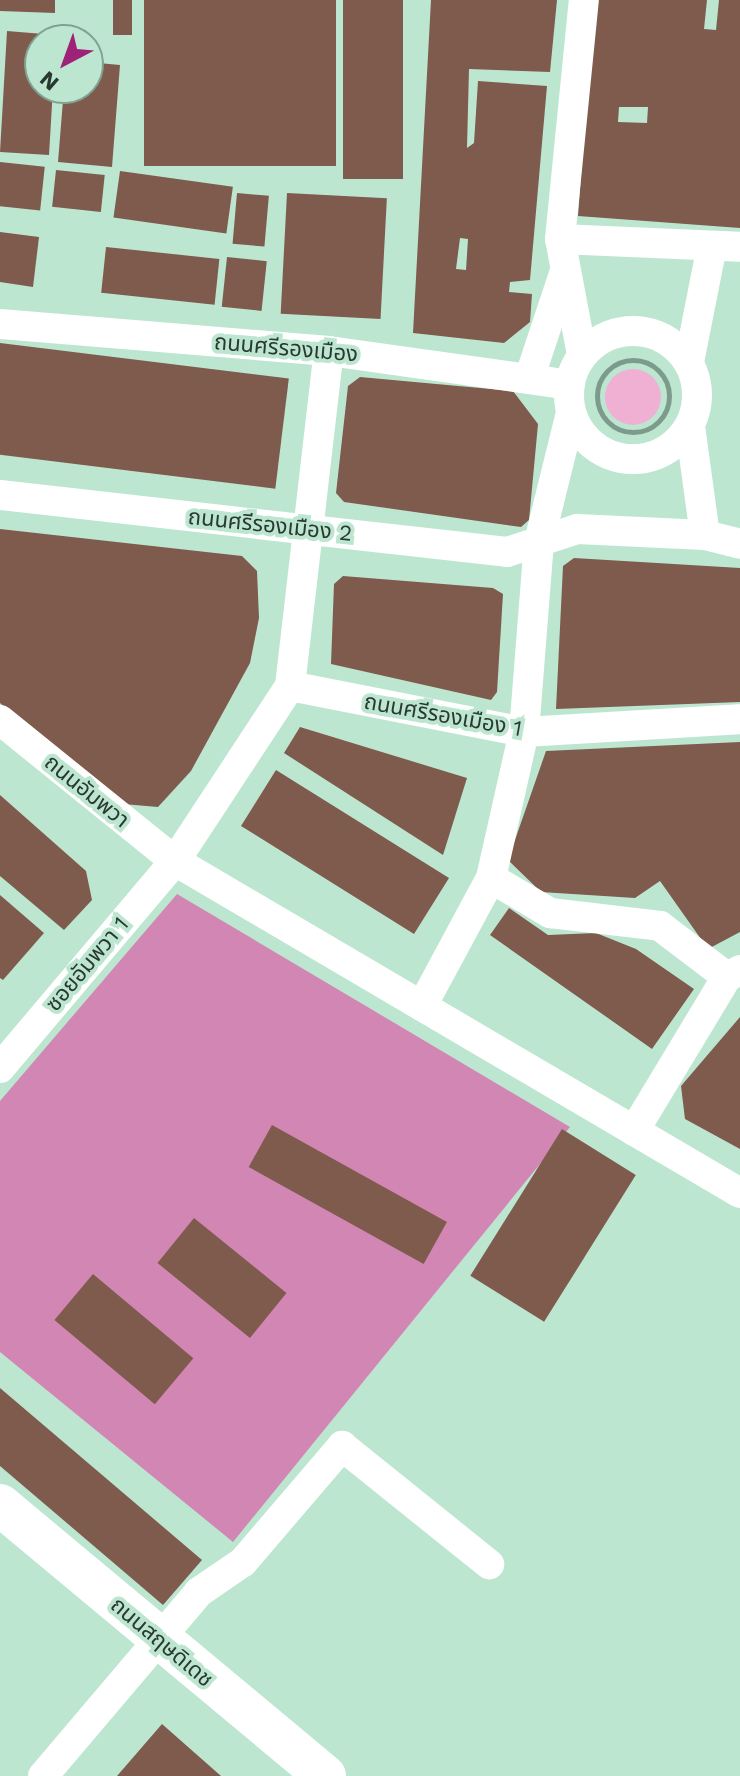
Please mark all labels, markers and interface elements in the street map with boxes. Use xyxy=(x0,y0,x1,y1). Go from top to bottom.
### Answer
north arrow xyxy=(24,24,104,104)
text: N xyxy=(35,66,64,96)
street label: ถนนศรีรองเมือง xyxy=(213,329,359,367)
street label: ถนนศรีรองเมือง 2 xyxy=(187,503,353,547)
street label: ถนนศรีรองเมือง 1 xyxy=(362,688,524,742)
street label: ถนนอัมพวา xyxy=(39,749,135,833)
street label: ซอยอัมพวา 1 xyxy=(40,911,134,1017)
street label: ถนนสฤษดิเดช xyxy=(105,1592,219,1692)

